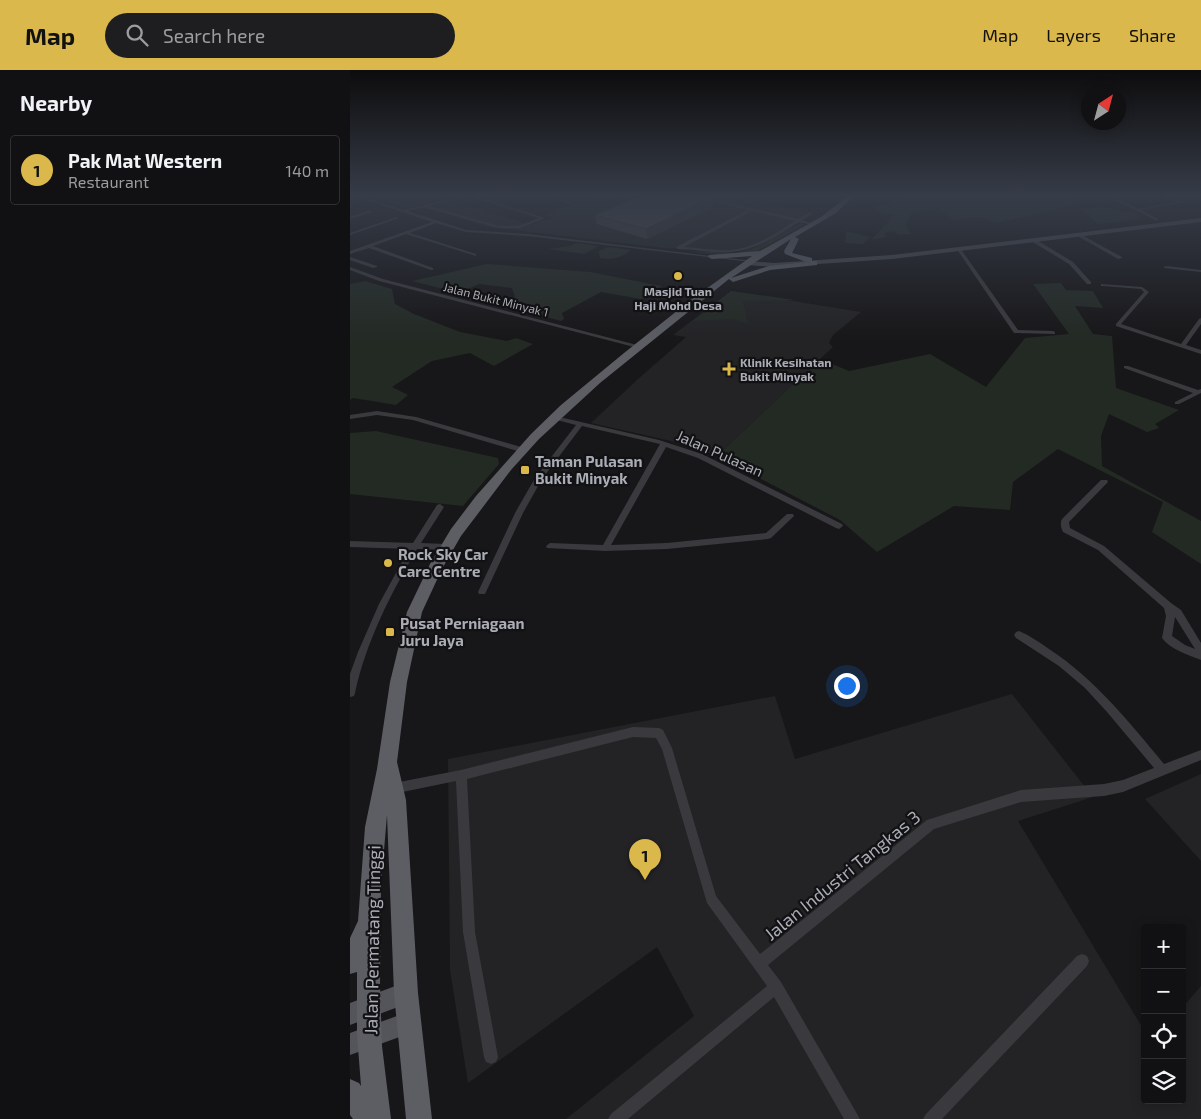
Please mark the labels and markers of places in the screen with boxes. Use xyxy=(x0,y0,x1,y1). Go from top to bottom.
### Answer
marker: Masjid Tuan Haji Mohd Desa xyxy=(672,270,684,282)
place label: Masjid Tuan Haji Mohd Desa xyxy=(634,284,722,313)
place label: Klinik Kesihatan Bukit Minyak xyxy=(740,355,832,384)
marker: Klinik Kesihatan Bukit Minyak xyxy=(722,362,736,376)
place label: Taman Pulasan Bukit Minyak xyxy=(535,452,642,488)
marker: Taman Pulasan Bukit Minyak xyxy=(519,464,531,476)
place label: Rock Sky Car Care Centre xyxy=(398,545,489,580)
marker: Rock Sky Car Care Centre xyxy=(382,557,394,569)
place label: Pusat Perniagaan Juru Jaya xyxy=(400,614,525,650)
marker: Pusat Perniagaan Juru Jaya xyxy=(384,626,396,638)
pin: 1 xyxy=(629,839,661,880)

